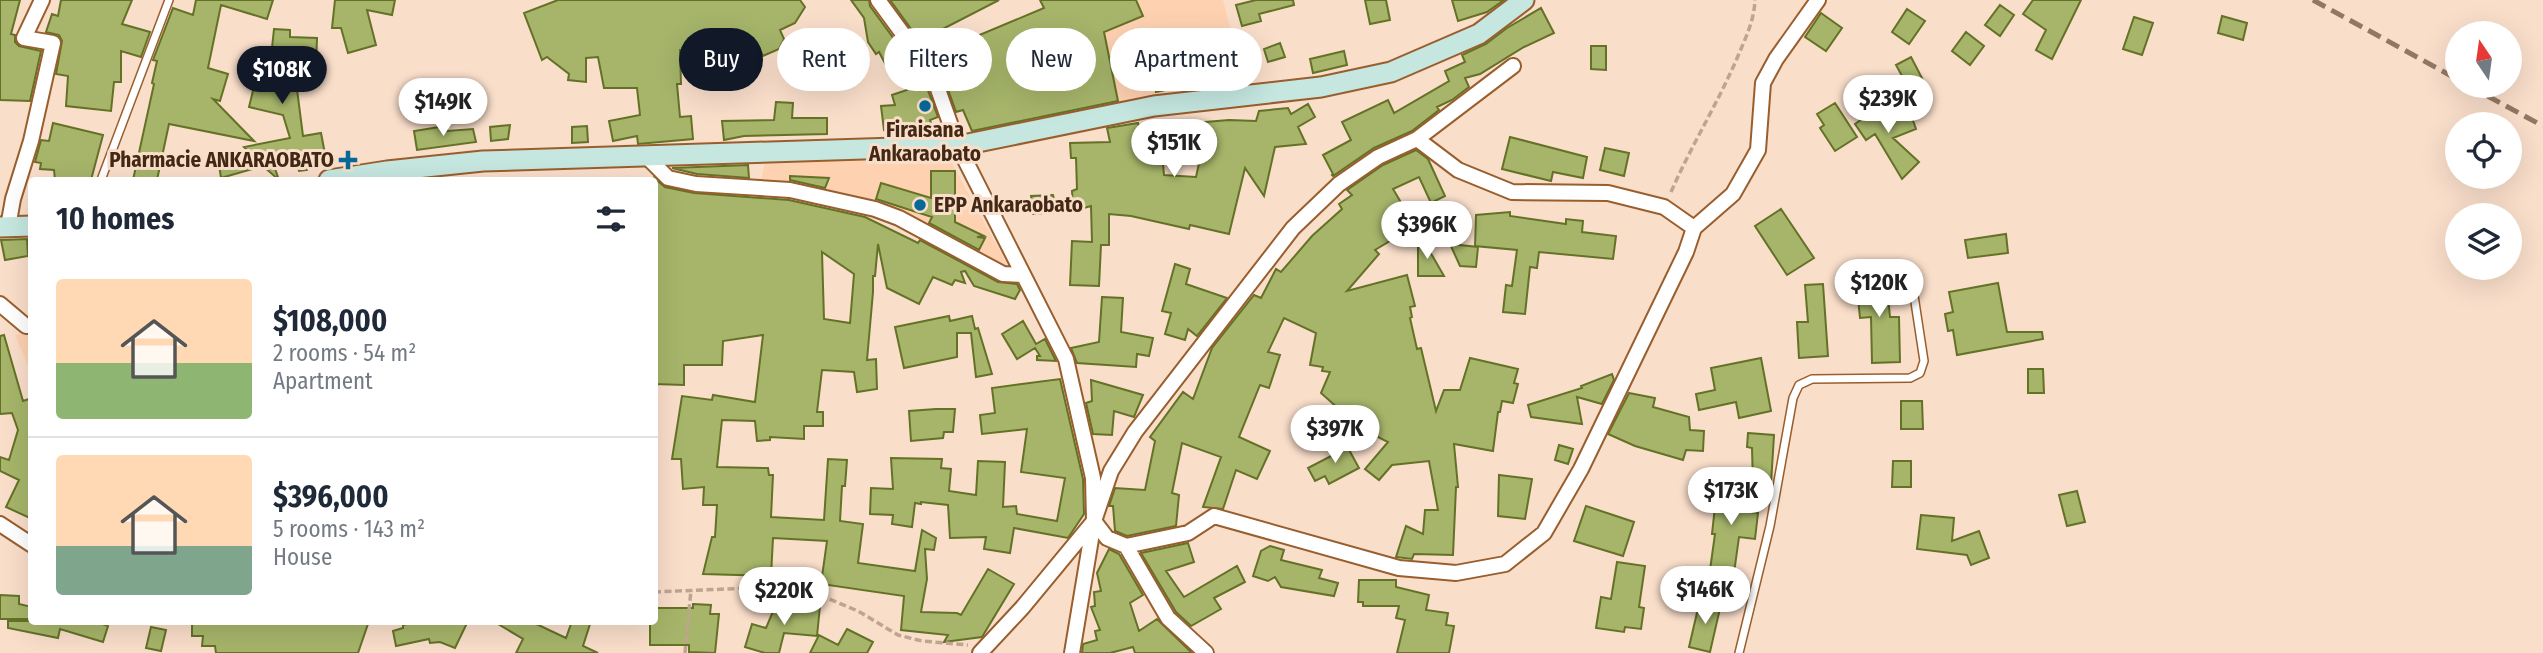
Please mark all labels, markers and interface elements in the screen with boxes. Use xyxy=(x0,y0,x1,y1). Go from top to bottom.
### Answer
north arrow xyxy=(2445,21,2522,98)
map controls xyxy=(2445,21,2522,280)
chip: Buy xyxy=(679,28,763,91)
chip: Rent xyxy=(777,28,870,91)
chip: Filters xyxy=(884,28,992,91)
chip: New xyxy=(1006,28,1096,91)
chip: Apartment xyxy=(1110,28,1262,91)
pin: $108K xyxy=(233,46,331,106)
text: $108K xyxy=(253,55,311,83)
pin: $239K xyxy=(1839,76,1937,135)
pin: $149K xyxy=(394,78,492,138)
text: $239K xyxy=(1859,84,1917,112)
text: $149K xyxy=(414,87,472,115)
marker: Firaisana Ankaraobato xyxy=(917,98,933,114)
button: locate xyxy=(2445,112,2522,189)
place label: Firaisana Ankaraobato xyxy=(868,117,981,167)
pin: $151K xyxy=(1125,120,1223,179)
text: $151K xyxy=(1147,128,1201,156)
place label: Pharmacie ANKARAOBATO xyxy=(109,147,334,173)
marker: Pharmacie ANKARAOBATO xyxy=(340,152,356,168)
place label: EPP Ankaraobato xyxy=(934,192,1083,218)
marker: EPP Ankaraobato xyxy=(912,197,928,213)
icon: filters xyxy=(592,200,630,238)
text: 10 homes xyxy=(56,201,174,237)
pin: $396K xyxy=(1378,202,1476,261)
button: layers xyxy=(2445,203,2522,280)
text: $396K xyxy=(1397,210,1457,238)
pin: $120K xyxy=(1830,260,1928,319)
text: $120K xyxy=(1851,268,1907,296)
text: $108,000 xyxy=(273,303,387,339)
icon: home xyxy=(112,307,196,391)
text: 2 rooms · 54 m² xyxy=(273,339,416,367)
text: Apartment xyxy=(273,367,373,395)
pin: $397K xyxy=(1286,406,1384,465)
text: $397K xyxy=(1307,414,1363,442)
pin: $173K xyxy=(1682,468,1780,527)
text: $173K xyxy=(1704,476,1758,504)
text: $396,000 xyxy=(273,479,389,515)
icon: home xyxy=(112,483,196,567)
text: 5 rooms · 143 m² xyxy=(273,515,425,543)
text: House xyxy=(273,543,332,571)
pin: $146K xyxy=(1656,566,1754,626)
pin: $220K xyxy=(735,568,833,627)
text: $146K xyxy=(1676,575,1734,603)
text: $220K xyxy=(755,576,813,604)

